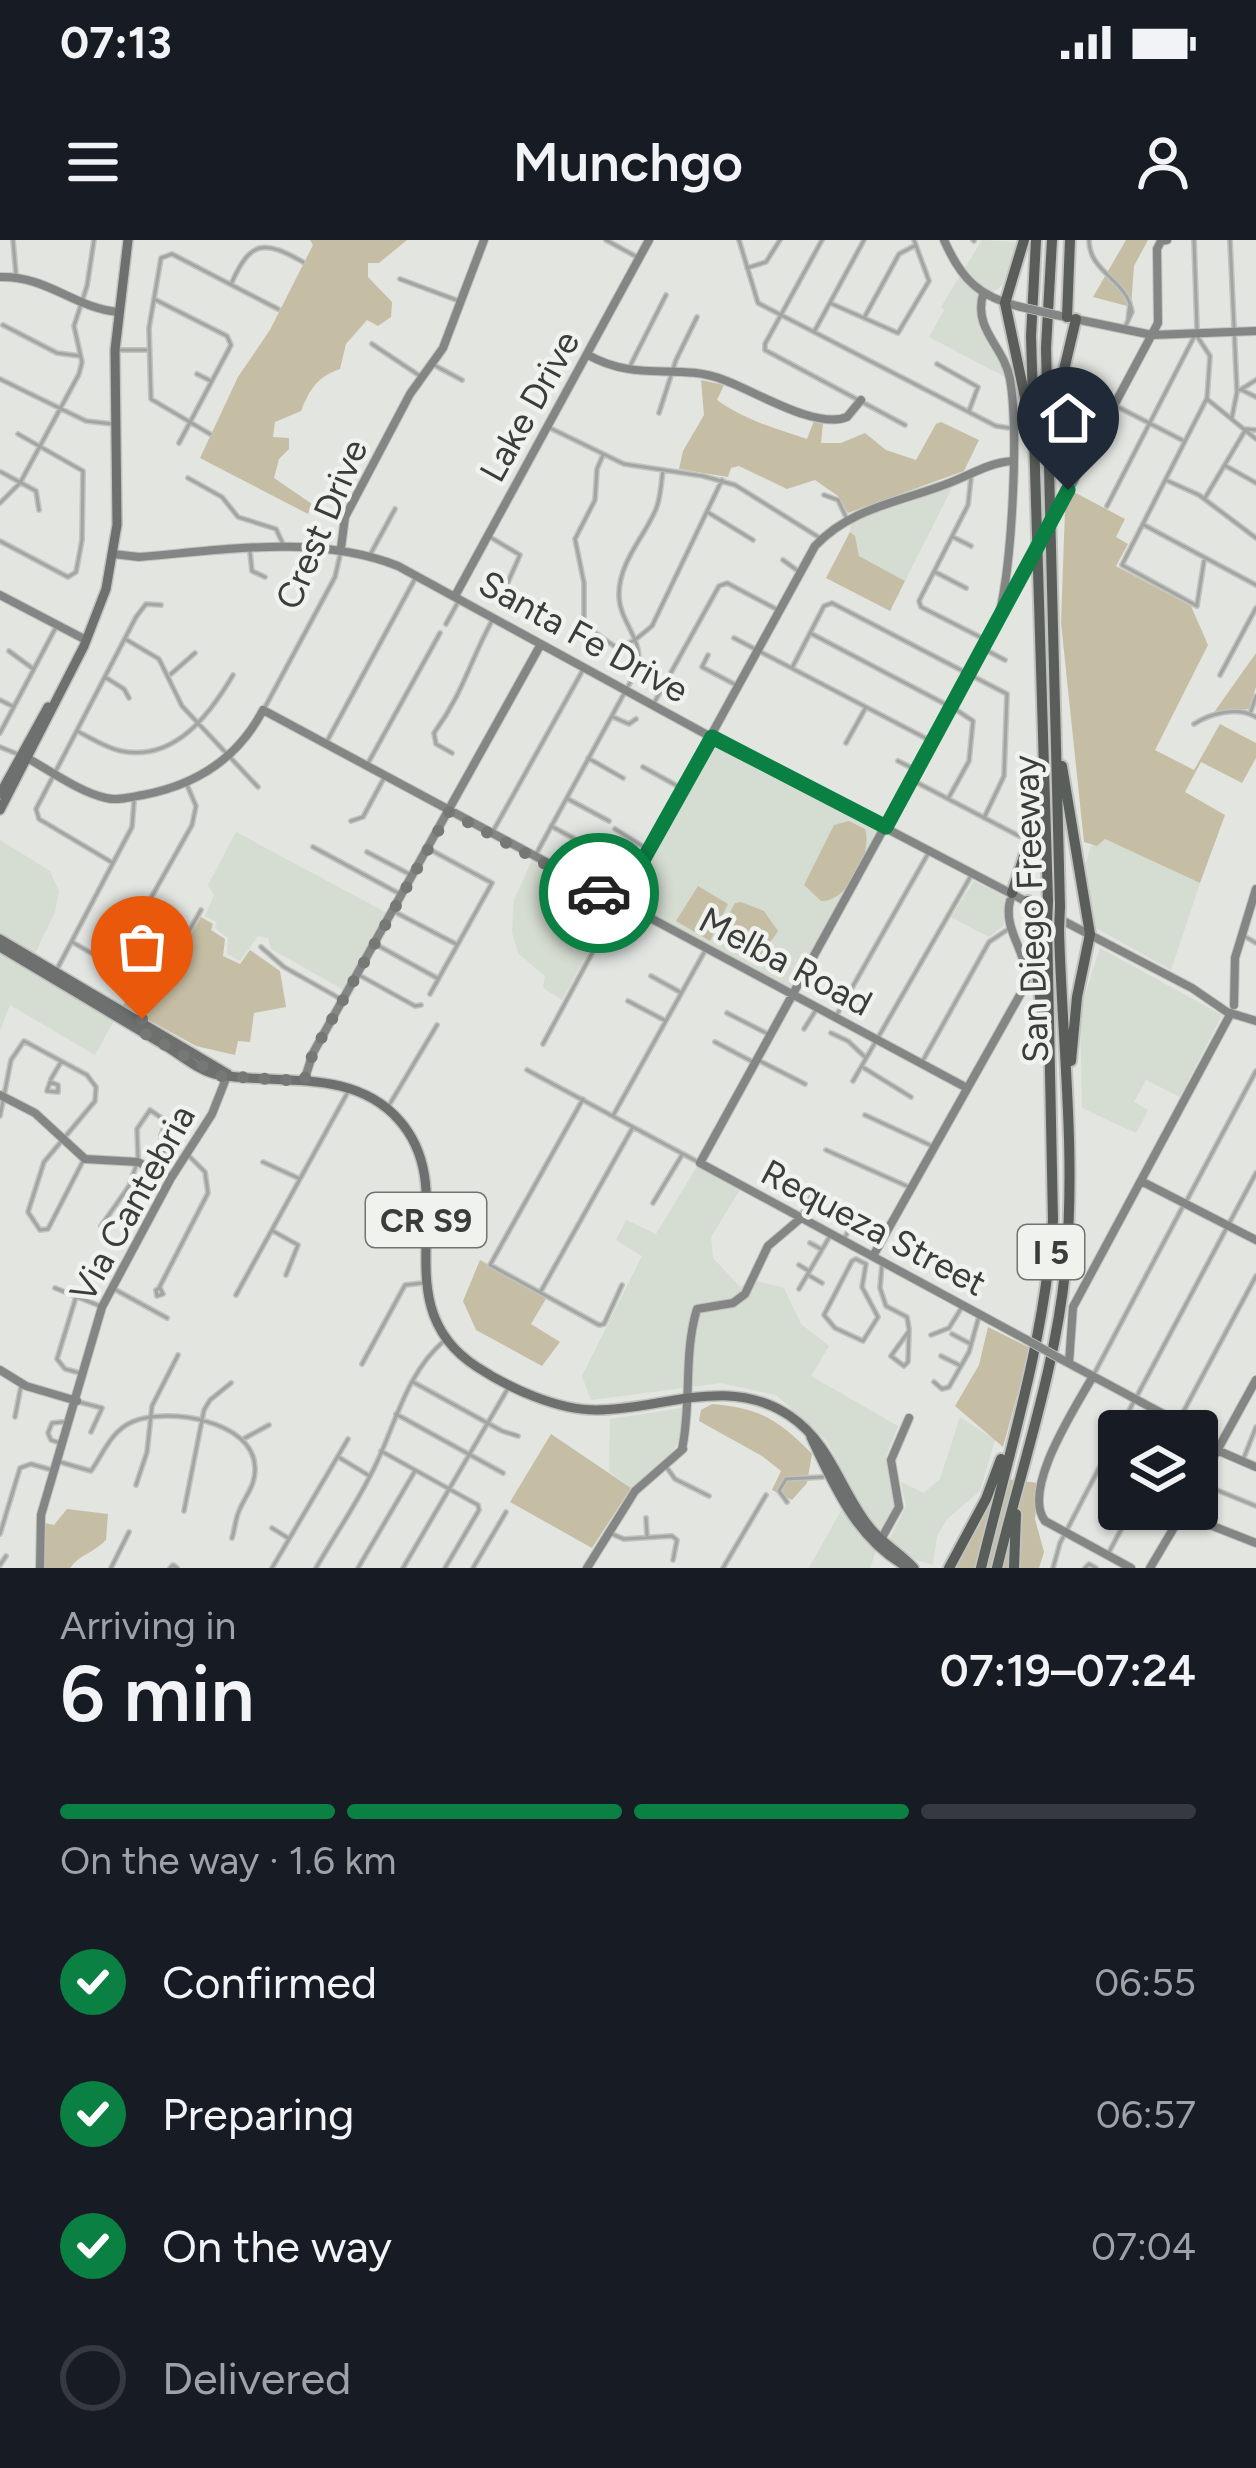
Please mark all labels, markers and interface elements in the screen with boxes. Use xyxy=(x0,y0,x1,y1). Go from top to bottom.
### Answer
text: 07:13 xyxy=(60,15,172,69)
icon: menu xyxy=(60,129,126,195)
icon: person xyxy=(1130,129,1196,195)
text: Munchgo xyxy=(513,130,743,195)
street label: Lake Drive xyxy=(470,323,588,489)
pin xyxy=(1017,367,1119,490)
icon: home xyxy=(1035,385,1101,451)
street label: Crest Drive xyxy=(266,433,376,616)
street label: Santa Fe Drive xyxy=(472,561,696,712)
street label: San Diego Freeway xyxy=(1004,754,1057,1064)
courier xyxy=(539,833,659,953)
icon: car xyxy=(566,860,632,926)
pin xyxy=(91,896,193,1019)
street label: Melba Road xyxy=(692,898,879,1025)
icon: bag xyxy=(109,914,175,980)
street label: Via Cantebria xyxy=(61,1097,204,1309)
street label: Requeza Street xyxy=(754,1150,994,1305)
road number: CR S9 xyxy=(366,1193,486,1247)
road number: I 5 xyxy=(1018,1225,1084,1279)
map controls xyxy=(1098,1410,1218,1530)
button: layers xyxy=(1098,1410,1218,1530)
text: Arriving in xyxy=(60,1602,236,1649)
text: 07:19–07:24 xyxy=(940,1643,1196,1697)
text: 6 min xyxy=(60,1647,254,1741)
text: On the way · 1.6 km xyxy=(60,1837,397,1884)
icon: check xyxy=(60,1949,126,2015)
text: Confirmed xyxy=(162,1955,377,2009)
text: 06:55 xyxy=(1094,1959,1196,2006)
icon: check xyxy=(60,2081,126,2147)
text: Preparing xyxy=(162,2087,354,2141)
text: 06:57 xyxy=(1096,2091,1196,2138)
icon: check xyxy=(60,2213,126,2279)
text: On the way xyxy=(162,2219,392,2273)
text: 07:04 xyxy=(1091,2223,1196,2270)
text: Delivered xyxy=(162,2351,351,2405)

